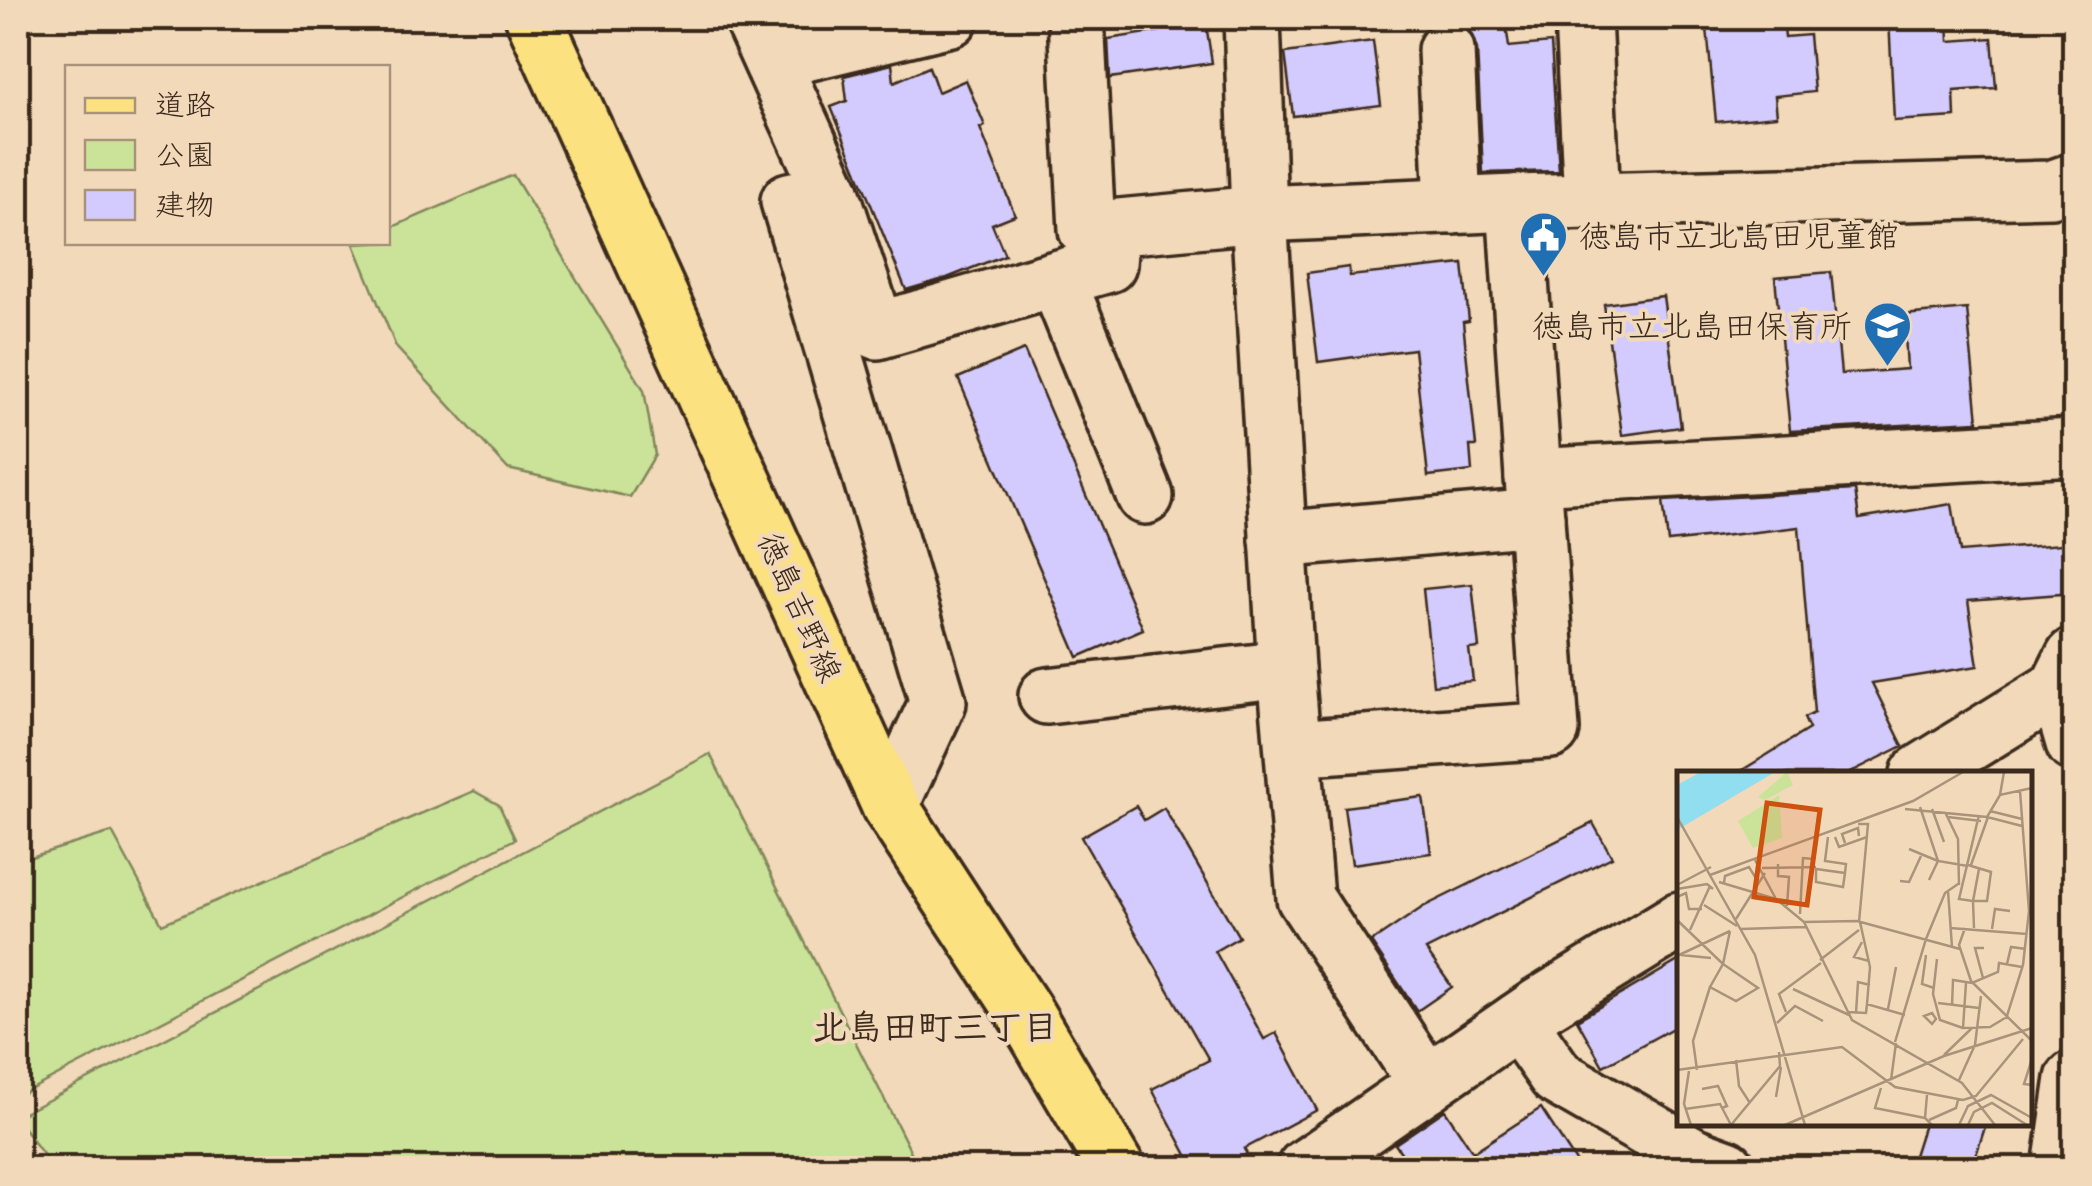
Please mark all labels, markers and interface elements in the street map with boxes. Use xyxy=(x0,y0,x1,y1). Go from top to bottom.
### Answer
legend xyxy=(65,65,390,245)
text: 道路 xyxy=(155,86,215,123)
text: 公園 xyxy=(155,136,215,173)
text: 建物 xyxy=(155,186,215,223)
public building icon: 徳島市立北島田児童館 xyxy=(1518,210,1570,278)
place label: 徳島市立北島田児童館 xyxy=(1579,217,1899,255)
school or university icon: 徳島市立北島田保育所 xyxy=(1861,300,1913,368)
place label: 徳島市立北島田保育所 xyxy=(1532,307,1852,345)
street label: 徳島吉野線 xyxy=(750,526,850,688)
inset map xyxy=(1677,771,2032,1126)
district label: 北島田町三丁目 xyxy=(812,1006,1058,1048)

